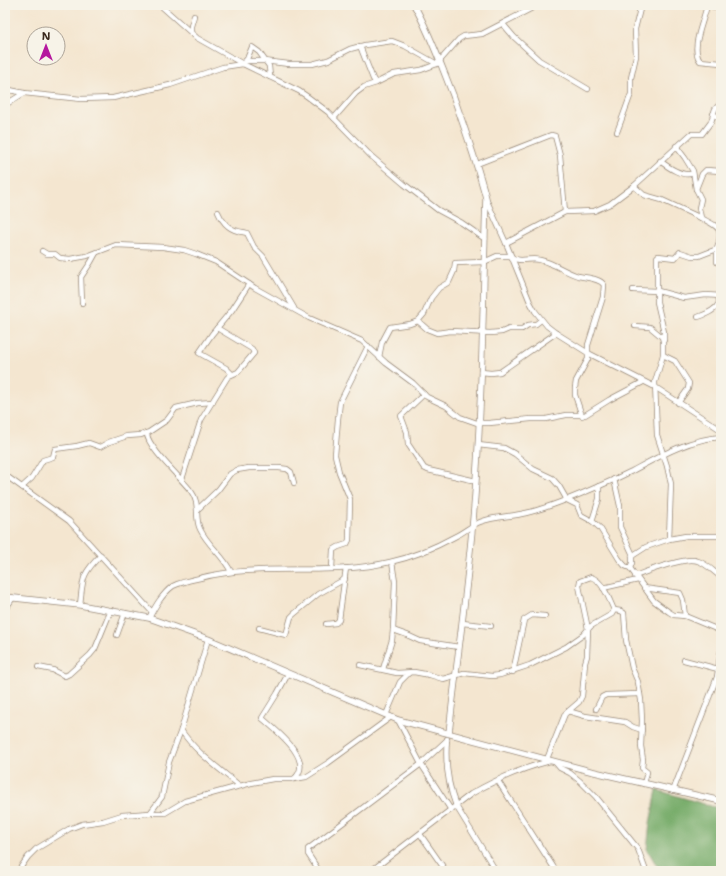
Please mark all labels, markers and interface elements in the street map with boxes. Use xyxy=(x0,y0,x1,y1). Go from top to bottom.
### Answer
north arrow xyxy=(26,26,66,66)
text: N xyxy=(42,29,51,44)

